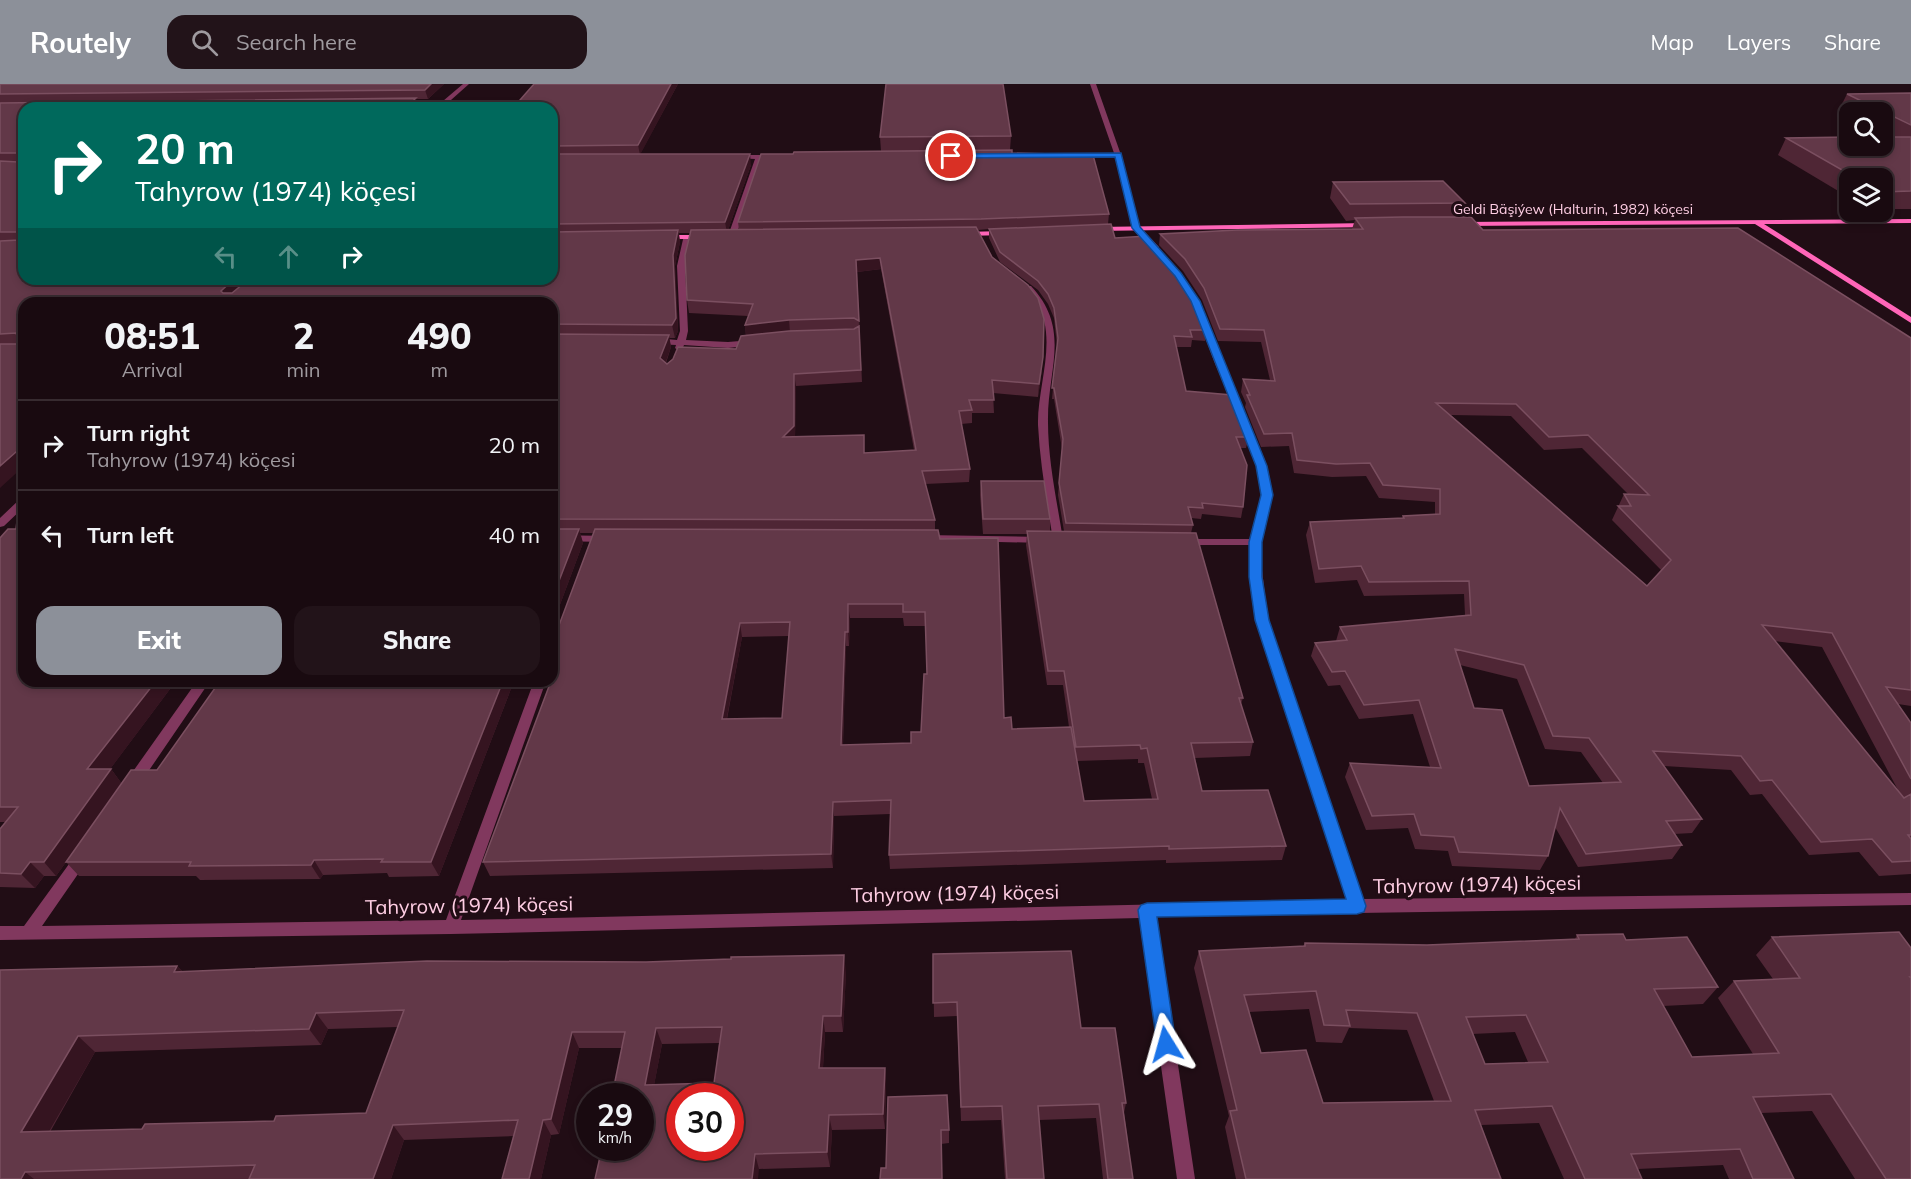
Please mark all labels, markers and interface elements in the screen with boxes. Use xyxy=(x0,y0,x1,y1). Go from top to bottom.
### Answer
search box xyxy=(167,15,587,69)
text: Routely xyxy=(30,25,131,60)
icon: search xyxy=(188,26,221,59)
text: Search here xyxy=(236,28,357,56)
text: Map xyxy=(1651,29,1694,55)
text: Layers xyxy=(1727,29,1791,55)
text: Share xyxy=(1824,29,1881,55)
map controls xyxy=(1839,102,1893,222)
button: search xyxy=(1839,102,1893,156)
text: 20 m xyxy=(135,122,235,175)
icon: right xyxy=(36,126,114,204)
pin xyxy=(925,130,976,181)
icon: arrive xyxy=(934,139,967,172)
button: layers xyxy=(1839,168,1893,222)
text: Tahyrow (1974) köçesi xyxy=(135,174,416,208)
street label: Geldi Bäşiýew (Halturin, 1982) köçesi xyxy=(1453,200,1693,218)
icon: left xyxy=(209,240,242,273)
icon: ahead xyxy=(272,240,305,273)
icon: right xyxy=(335,240,368,273)
text: 08:51 xyxy=(104,313,200,358)
text: 2 xyxy=(293,313,314,358)
text: 490 xyxy=(407,313,472,358)
text: Arrival xyxy=(122,357,183,382)
text: min xyxy=(286,357,321,382)
text: m xyxy=(430,357,448,382)
text: Turn right xyxy=(87,419,190,447)
icon: right xyxy=(36,429,69,462)
text: 20 m xyxy=(489,431,540,459)
text: Tahyrow (1974) köçesi xyxy=(87,447,295,472)
icon: left xyxy=(36,519,69,552)
text: Turn left xyxy=(87,521,174,549)
text: 40 m xyxy=(489,521,540,549)
button: Exit xyxy=(36,606,282,675)
button: Share xyxy=(294,606,540,675)
street label: Tahyrow (1974) köçesi xyxy=(1373,870,1581,898)
street label: Tahyrow (1974) köçesi xyxy=(851,879,1059,907)
street label: Tahyrow (1974) köçesi xyxy=(365,891,573,919)
position arrow xyxy=(1134,1012,1198,1076)
speed limit sign: 30 xyxy=(666,1083,744,1161)
text: 29 xyxy=(597,1096,633,1134)
text: km/h xyxy=(598,1128,632,1147)

